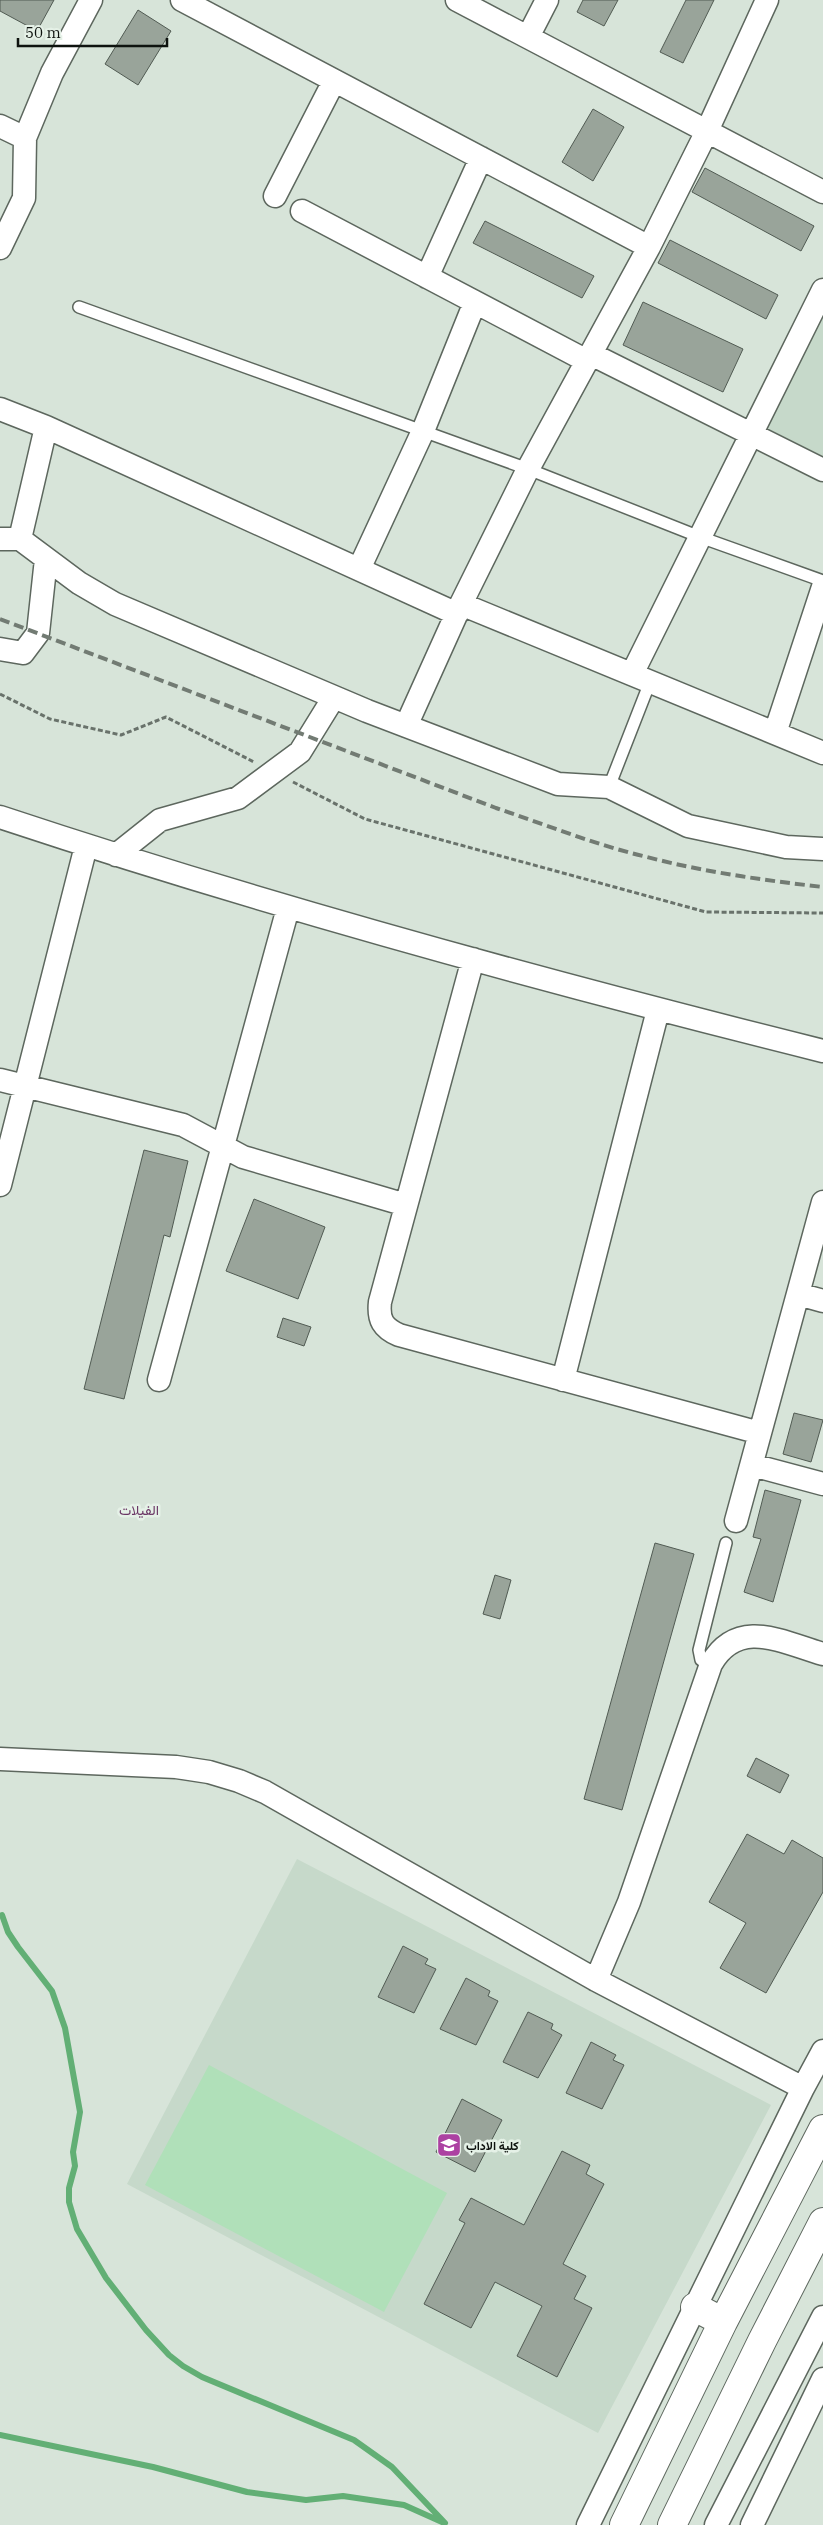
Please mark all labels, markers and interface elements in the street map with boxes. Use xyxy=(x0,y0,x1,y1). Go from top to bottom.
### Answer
scale bar xyxy=(18,15,166,47)
text: 50 m xyxy=(25,23,61,42)
district label: الفيلات xyxy=(119,1501,159,1519)
school or university icon: كلية الاداب xyxy=(436,2132,462,2158)
place label: كلية الاداب xyxy=(466,2138,519,2153)

